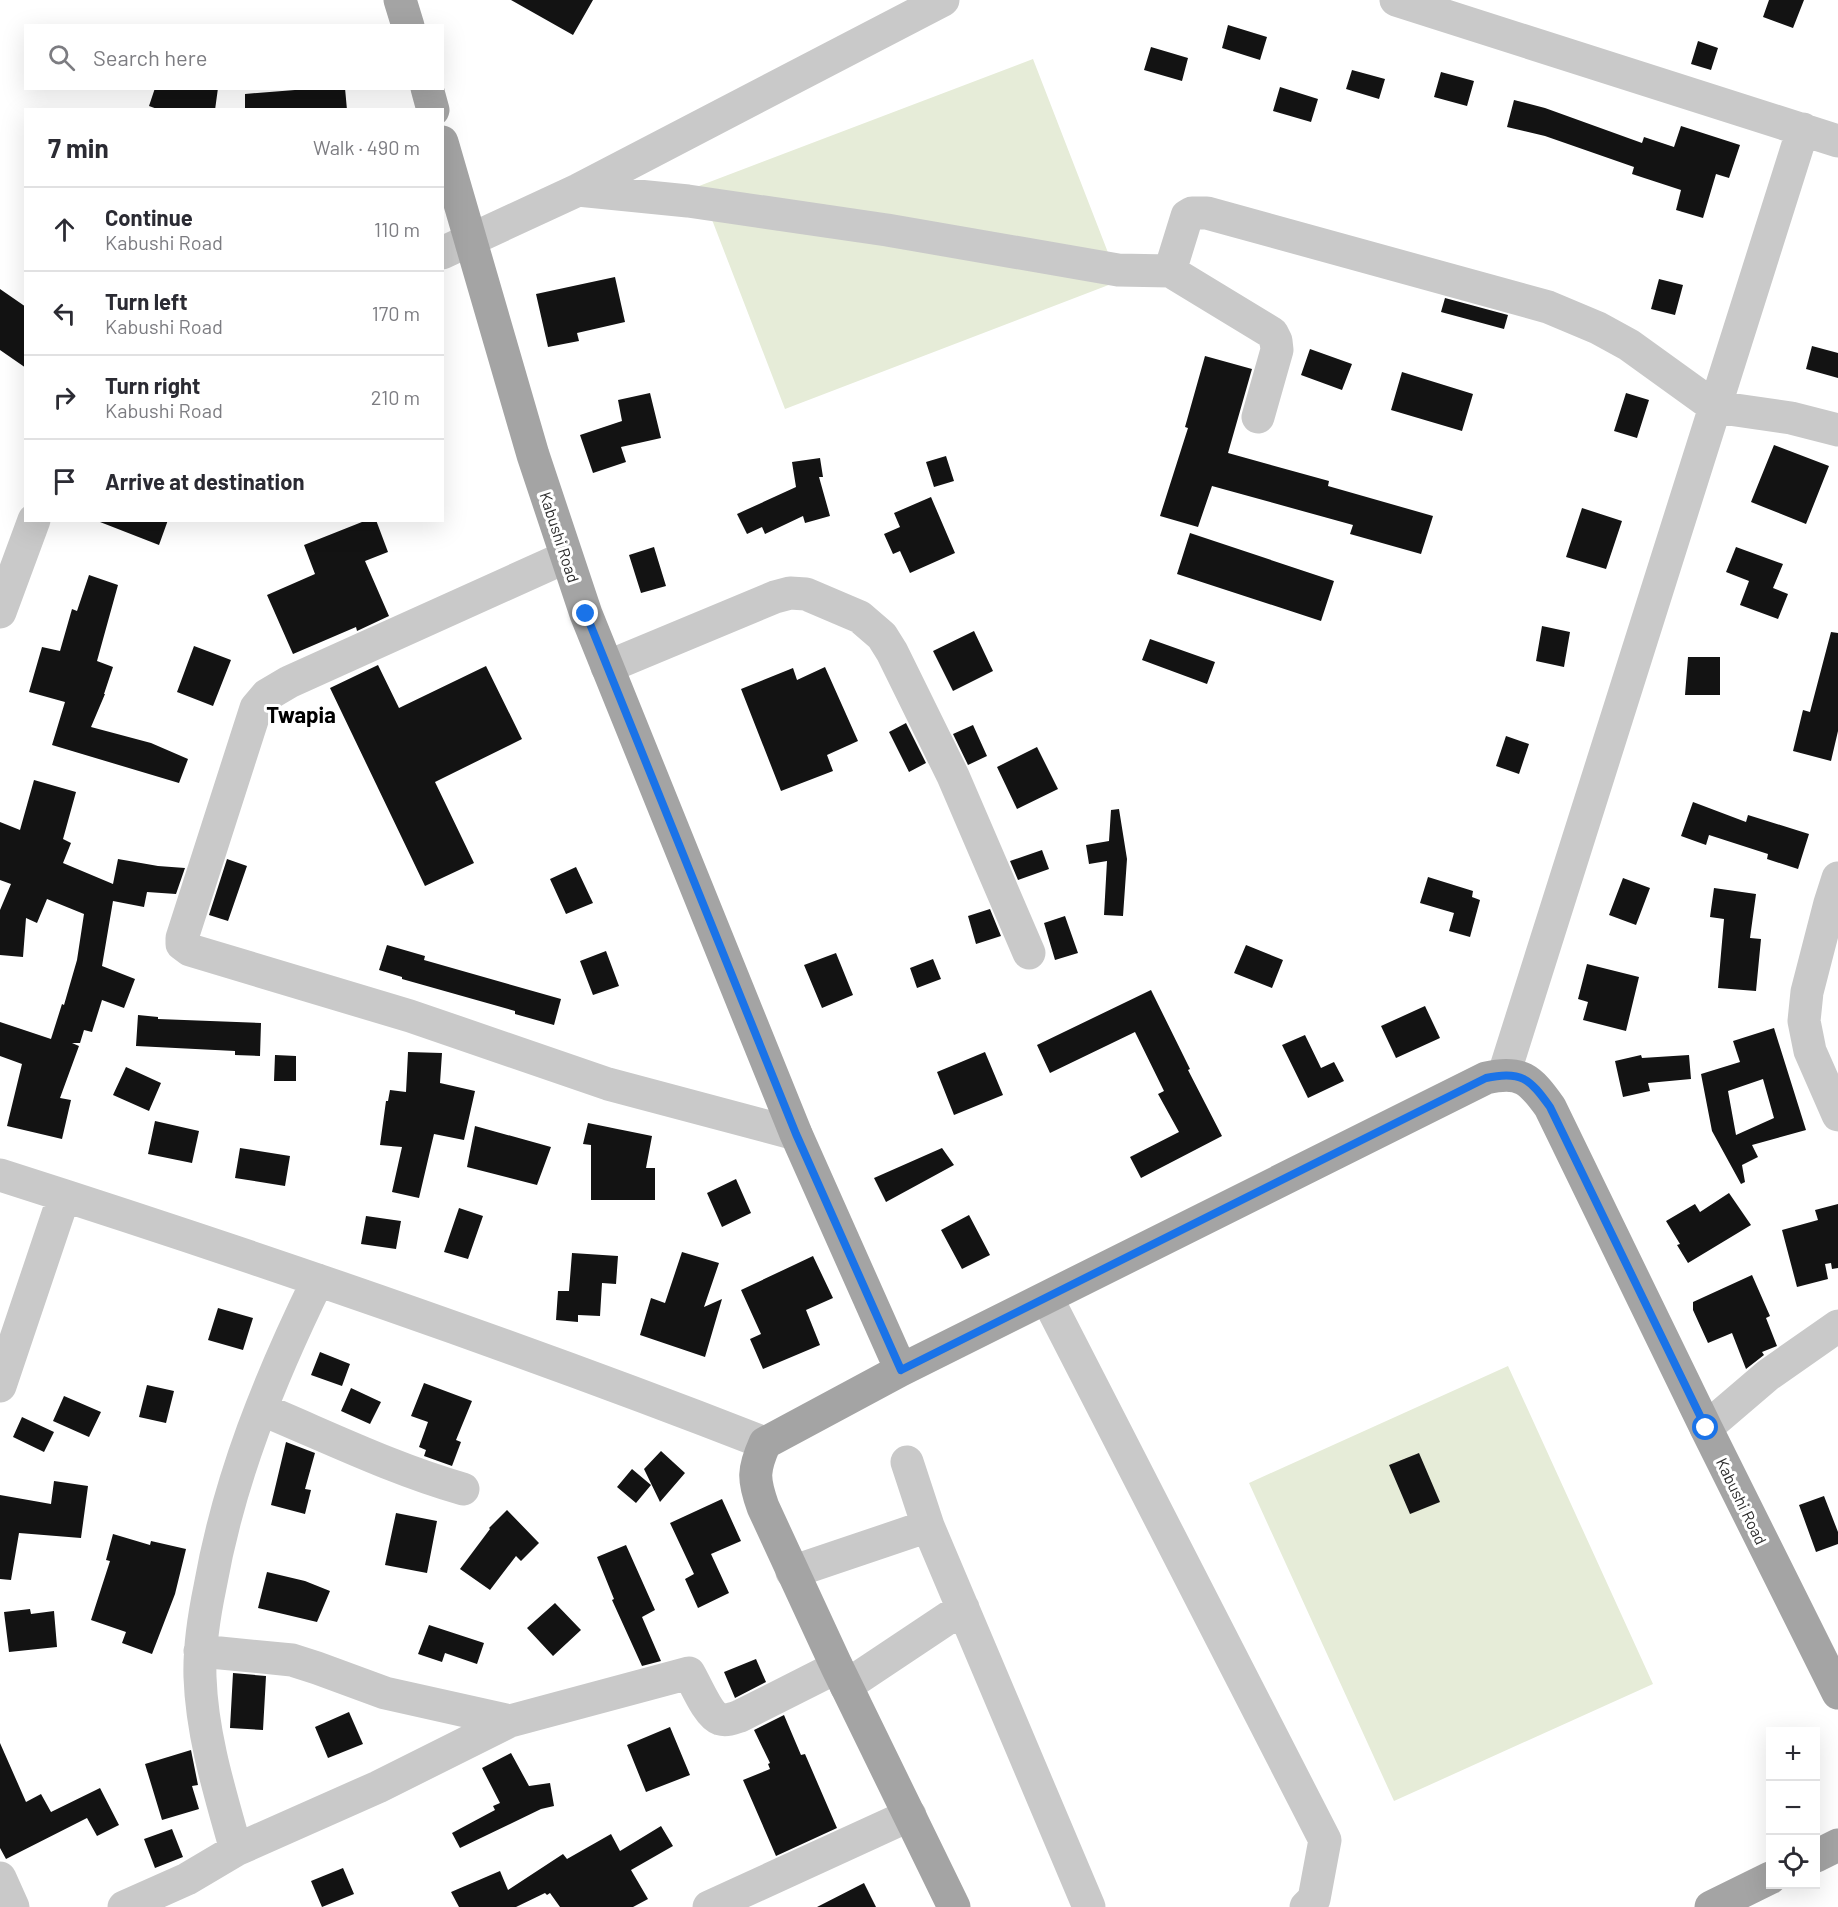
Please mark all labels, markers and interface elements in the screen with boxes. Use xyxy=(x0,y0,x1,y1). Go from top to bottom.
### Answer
search box xyxy=(24,24,444,90)
icon: search xyxy=(45,41,78,74)
text: Search here xyxy=(93,44,207,70)
text: 7 min xyxy=(48,132,109,163)
text: Walk · 490 m xyxy=(313,135,420,159)
text: Continue xyxy=(105,204,193,230)
icon: ahead xyxy=(48,213,81,246)
text: 110 m xyxy=(374,217,420,241)
text: Kabushi Road xyxy=(105,230,223,254)
text: Turn left xyxy=(105,288,188,314)
icon: left xyxy=(48,297,81,330)
text: 170 m xyxy=(372,301,420,325)
text: Kabushi Road xyxy=(105,314,223,338)
text: Turn right xyxy=(105,372,200,398)
icon: right xyxy=(48,381,81,414)
text: 210 m xyxy=(371,385,420,409)
text: Kabushi Road xyxy=(105,398,223,422)
icon: arrive xyxy=(48,465,81,498)
text: Arrive at destination xyxy=(105,468,304,494)
street label: Kabushi Road xyxy=(536,489,584,585)
route end xyxy=(572,600,598,626)
district label: Twapia xyxy=(266,701,336,727)
route start xyxy=(1692,1414,1718,1440)
street label: Kabushi Road xyxy=(1713,1454,1771,1548)
map controls xyxy=(1766,1727,1820,1889)
button: + xyxy=(1766,1727,1820,1781)
button: − xyxy=(1766,1781,1820,1835)
button: locate xyxy=(1766,1835,1820,1889)

